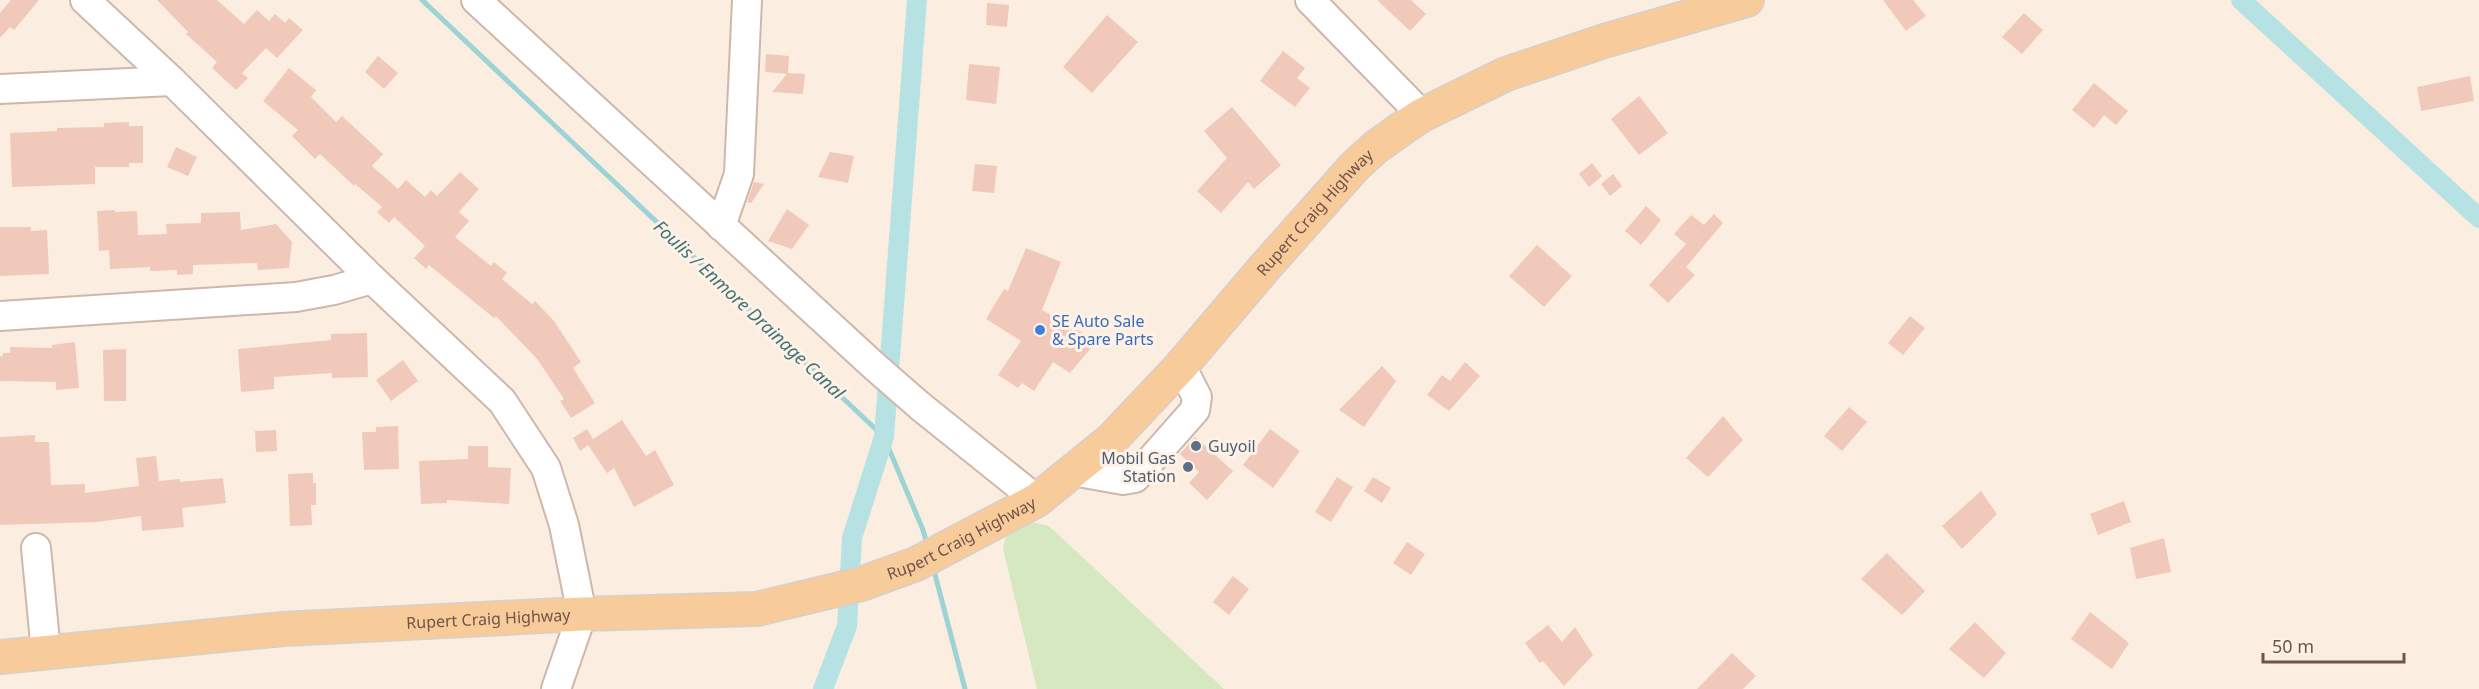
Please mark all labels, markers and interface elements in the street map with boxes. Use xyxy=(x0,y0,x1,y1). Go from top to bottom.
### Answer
street label: Rupert Craig Highway xyxy=(1251,143,1378,281)
water label: Foulis / Enmore Drainage Canal xyxy=(649,214,850,404)
place label: SE Auto Sale & Spare Parts xyxy=(1052,310,1154,350)
marker: SE Auto Sale & Spare Parts xyxy=(1033,323,1047,337)
place label: Guyoil xyxy=(1208,435,1256,457)
marker: Guyoil xyxy=(1189,439,1203,453)
place label: Mobil Gas Station xyxy=(1101,447,1176,487)
marker: Mobil Gas Station xyxy=(1181,460,1195,474)
street label: Rupert Craig Highway xyxy=(884,491,1040,585)
street label: Rupert Craig Highway xyxy=(406,604,572,634)
scale bar xyxy=(2263,626,2404,664)
text: 50 m xyxy=(2272,634,2314,658)

